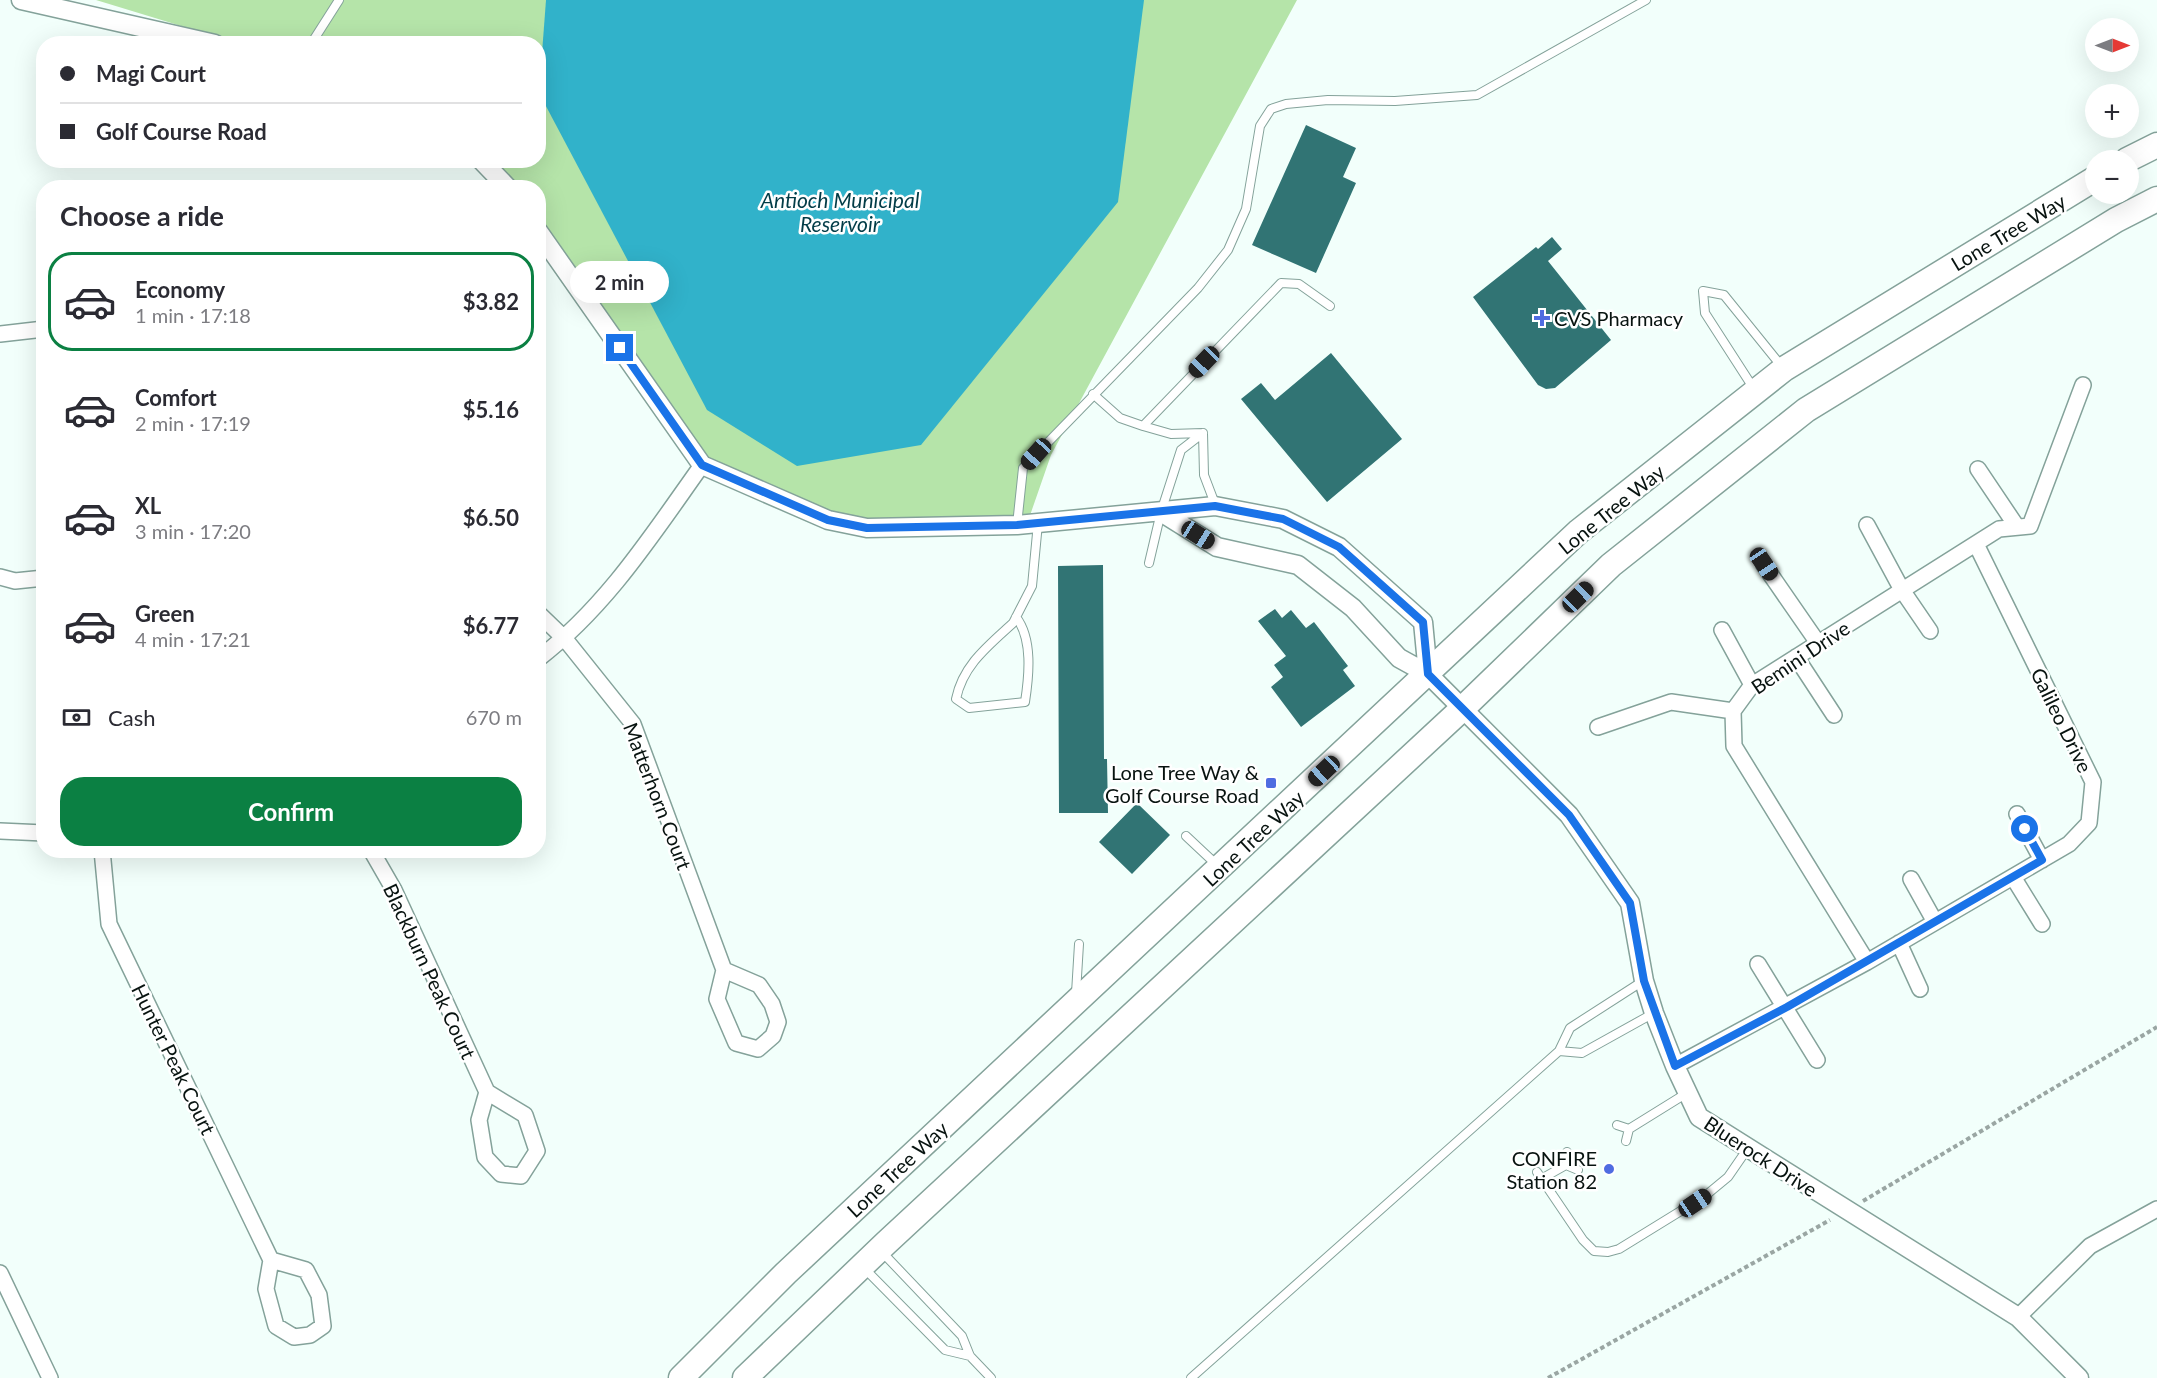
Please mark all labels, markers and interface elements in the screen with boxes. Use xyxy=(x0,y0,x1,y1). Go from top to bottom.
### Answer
north arrow xyxy=(2085,18,2139,72)
map controls xyxy=(2085,18,2139,204)
text: Magi Court xyxy=(96,60,206,87)
button: + xyxy=(2085,84,2139,138)
text: Golf Course Road xyxy=(96,118,267,145)
button: − xyxy=(2085,150,2139,204)
water label: Antioch Municipal Reservoir xyxy=(760,187,920,236)
street label: Lone Tree Way xyxy=(1946,188,2070,276)
text: Choose a ride xyxy=(60,199,224,232)
callout: 2 min xyxy=(570,261,670,303)
text: 2 min xyxy=(595,270,644,294)
icon: car xyxy=(63,275,117,329)
text: Economy xyxy=(135,276,225,303)
text: $3.82 xyxy=(463,288,519,315)
text: 1 min · 17:18 xyxy=(135,303,251,327)
place label: CVS Pharmacy xyxy=(1554,306,1684,330)
marker: CVS Pharmacy xyxy=(1535,311,1549,325)
route end xyxy=(606,334,633,361)
car xyxy=(1185,343,1223,381)
icon: car xyxy=(63,383,117,437)
text: Comfort xyxy=(135,384,217,411)
text: $5.16 xyxy=(463,396,519,423)
text: 2 min · 17:19 xyxy=(135,411,251,435)
car xyxy=(1017,435,1055,473)
street label: Lone Tree Way xyxy=(1553,459,1669,559)
icon: car xyxy=(63,491,117,545)
text: XL xyxy=(135,492,161,519)
text: $6.50 xyxy=(463,504,519,531)
car xyxy=(1178,518,1218,552)
text: 3 min · 17:20 xyxy=(135,519,251,543)
car xyxy=(1746,544,1782,584)
car xyxy=(1559,578,1597,616)
icon: car xyxy=(63,599,117,653)
text: Green xyxy=(135,600,195,627)
text: $6.77 xyxy=(463,612,519,639)
street label: Bemini Drive xyxy=(1746,615,1854,699)
text: 4 min · 17:21 xyxy=(135,627,251,651)
street label: Galileo Drive xyxy=(2026,664,2098,776)
icon: cash xyxy=(60,701,93,734)
text: Cash xyxy=(108,704,155,731)
text: 670 m xyxy=(466,705,522,729)
street label: Matterhorn Court xyxy=(619,719,697,873)
car xyxy=(1305,752,1343,790)
place label: Lone Tree Way & Golf Course Road xyxy=(1105,760,1260,807)
marker: Lone Tree Way & Golf Course Road xyxy=(1264,776,1278,790)
button: Confirm xyxy=(60,777,522,846)
street label: Lone Tree Way xyxy=(1198,785,1309,891)
route start xyxy=(2011,815,2038,842)
street label: Blackburn Peak Court xyxy=(379,880,481,1062)
street label: Hunter Peak Court xyxy=(127,980,221,1138)
street label: Bluerock Drive xyxy=(1700,1111,1822,1201)
street label: Lone Tree Way xyxy=(842,1116,953,1222)
place label: CONFIRE Station 82 xyxy=(1506,1146,1597,1193)
marker: CONFIRE Station 82 xyxy=(1602,1162,1616,1176)
car xyxy=(1675,1185,1715,1221)

